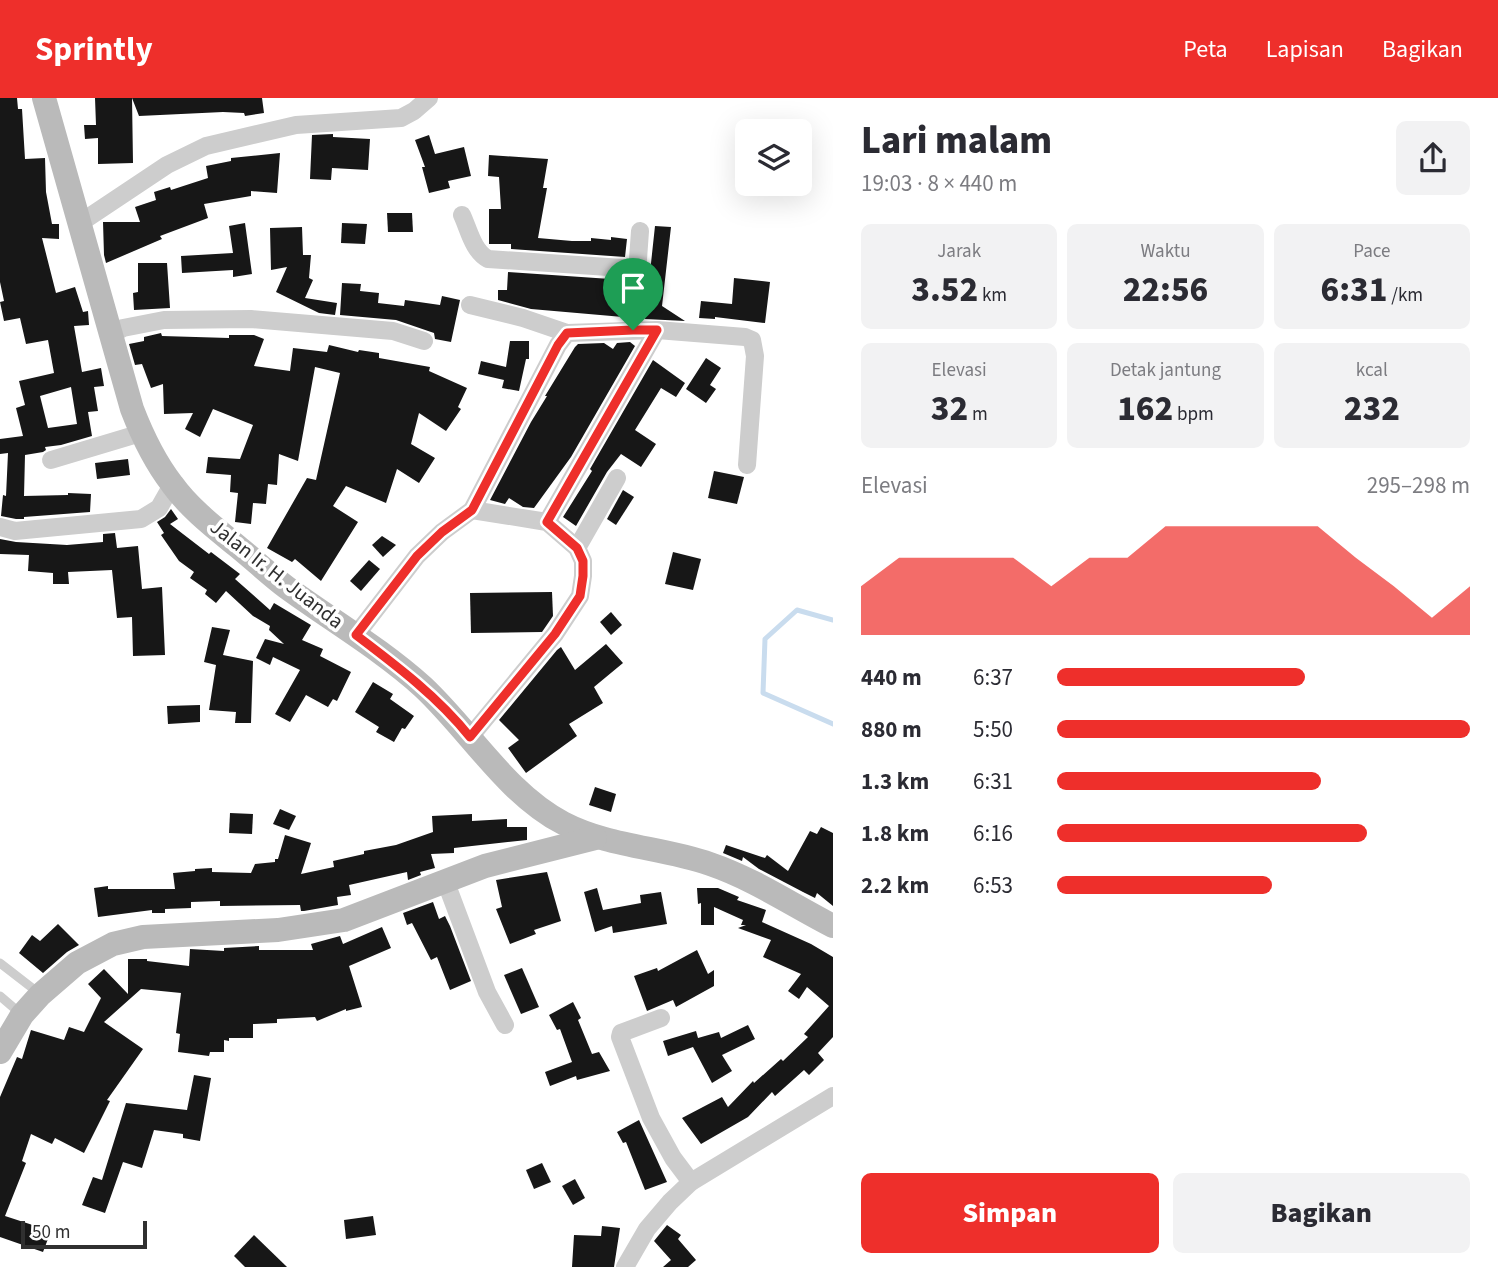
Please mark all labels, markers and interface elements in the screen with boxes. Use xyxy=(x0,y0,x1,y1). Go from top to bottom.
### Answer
text: Sprintly xyxy=(35,26,153,73)
text: Peta xyxy=(1183,32,1228,67)
text: Lapisan xyxy=(1266,32,1344,67)
text: Bagikan xyxy=(1382,32,1463,67)
text: Lari malam xyxy=(861,114,1052,168)
map controls xyxy=(735,119,812,196)
button: layers xyxy=(735,119,812,196)
button: share xyxy=(1396,121,1470,195)
text: 19:03 · 8 × 440 m xyxy=(861,167,1017,200)
text: Jarak xyxy=(937,238,981,265)
text: Waktu xyxy=(1141,238,1190,265)
text: Pace xyxy=(1353,238,1390,265)
pin xyxy=(603,258,663,330)
text: 3.52 xyxy=(911,265,978,315)
text: 22:56 xyxy=(1123,265,1208,315)
text: 6:31 xyxy=(1321,265,1387,315)
icon: arrive xyxy=(614,269,652,307)
text: km xyxy=(978,282,1007,309)
text: /km xyxy=(1387,282,1423,309)
text: Elevasi xyxy=(932,357,987,384)
text: Detak jantung xyxy=(1110,357,1221,384)
text: kcal xyxy=(1356,357,1388,384)
text: 32 xyxy=(931,384,968,434)
text: 162 xyxy=(1117,384,1173,434)
text: 232 xyxy=(1344,384,1400,434)
text: m xyxy=(968,401,988,428)
text: bpm xyxy=(1173,401,1214,428)
text: Elevasi xyxy=(861,469,928,502)
text: 295–298 m xyxy=(1367,469,1470,502)
street label: Jalan Ir. H. Juanda xyxy=(204,512,350,636)
text: 440 m xyxy=(861,661,922,694)
text: 6:37 xyxy=(973,661,1013,694)
text: 880 m xyxy=(861,713,922,746)
text: 5:50 xyxy=(973,713,1013,746)
text: 1.3 km xyxy=(861,765,929,798)
text: 6:31 xyxy=(973,765,1013,798)
text: 1.8 km xyxy=(861,817,929,850)
text: 6:16 xyxy=(973,817,1013,850)
text: 2.2 km xyxy=(861,869,929,902)
text: 6:53 xyxy=(973,869,1013,902)
button: Simpan xyxy=(861,1173,1159,1253)
button: Bagikan xyxy=(1173,1173,1470,1253)
scale bar xyxy=(21,1218,147,1250)
text: 50 m xyxy=(32,1219,70,1246)

